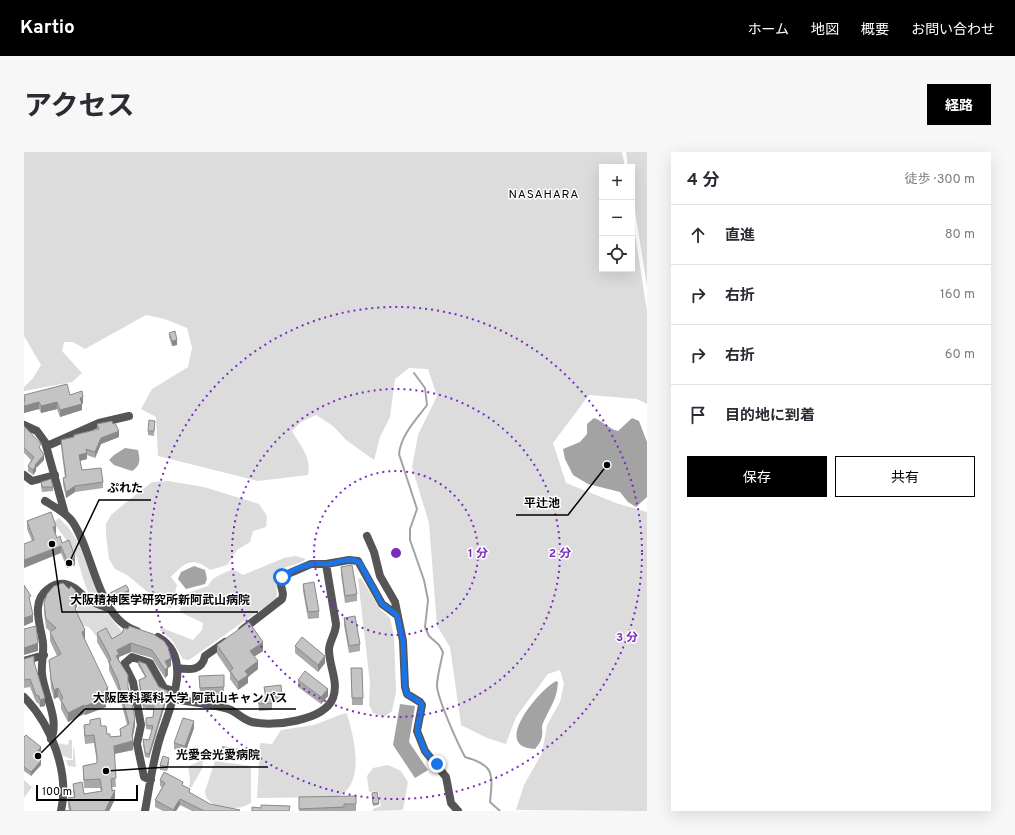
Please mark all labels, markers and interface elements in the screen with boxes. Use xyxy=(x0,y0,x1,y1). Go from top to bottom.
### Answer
text: Kartio xyxy=(20,16,75,40)
text: ホーム xyxy=(747,22,789,39)
text: 地図 xyxy=(811,22,839,39)
text: 概要 xyxy=(861,22,889,39)
text: お問い合わせ xyxy=(911,22,995,39)
button: 経路 xyxy=(927,84,991,125)
text: アクセス xyxy=(24,90,135,126)
map controls xyxy=(599,164,635,272)
button: + xyxy=(599,164,635,200)
text: 4 分 xyxy=(687,170,719,192)
text: 徒歩 · 300 m xyxy=(905,172,975,188)
district label: NASAHARA xyxy=(509,187,579,203)
button: − xyxy=(599,200,635,236)
icon: ahead xyxy=(687,224,709,246)
text: 直進 xyxy=(725,227,755,246)
text: 80 m xyxy=(945,227,975,243)
button: locate xyxy=(599,236,635,272)
icon: right xyxy=(687,284,709,306)
text: 右折 xyxy=(725,287,755,306)
text: 160 m xyxy=(940,287,975,303)
icon: right xyxy=(687,344,709,366)
text: 右折 xyxy=(725,347,755,366)
text: 60 m xyxy=(945,347,975,363)
icon: arrive xyxy=(687,404,709,426)
text: 目的地に到着 xyxy=(725,407,815,426)
button: 保存 xyxy=(687,456,827,497)
button: 共有 xyxy=(835,456,975,497)
callout: ぷれた xyxy=(99,476,151,500)
text: ぷれた xyxy=(107,481,143,497)
callout: 平辻池 xyxy=(516,491,568,515)
text: 平辻池 xyxy=(524,496,560,512)
centre of rings xyxy=(389,546,403,560)
text: 1 分 xyxy=(468,546,488,562)
text: 2 分 xyxy=(549,546,571,562)
route start xyxy=(273,568,291,586)
callout: 大阪精神医学研究所新阿武山病院 xyxy=(62,588,258,612)
text: 大阪精神医学研究所新阿武山病院 xyxy=(70,593,250,609)
text: 3 分 xyxy=(616,630,638,646)
callout: 大阪医科薬科大学 阿武山キャンパス xyxy=(85,685,296,709)
text: 大阪医科薬科大学 阿武山キャンパス xyxy=(92,691,288,707)
callout: 光愛会光愛病院 xyxy=(168,743,268,767)
text: 光愛会光愛病院 xyxy=(176,748,260,764)
route end xyxy=(428,755,446,773)
scale bar xyxy=(36,783,138,802)
text: 100 m xyxy=(42,785,72,799)

